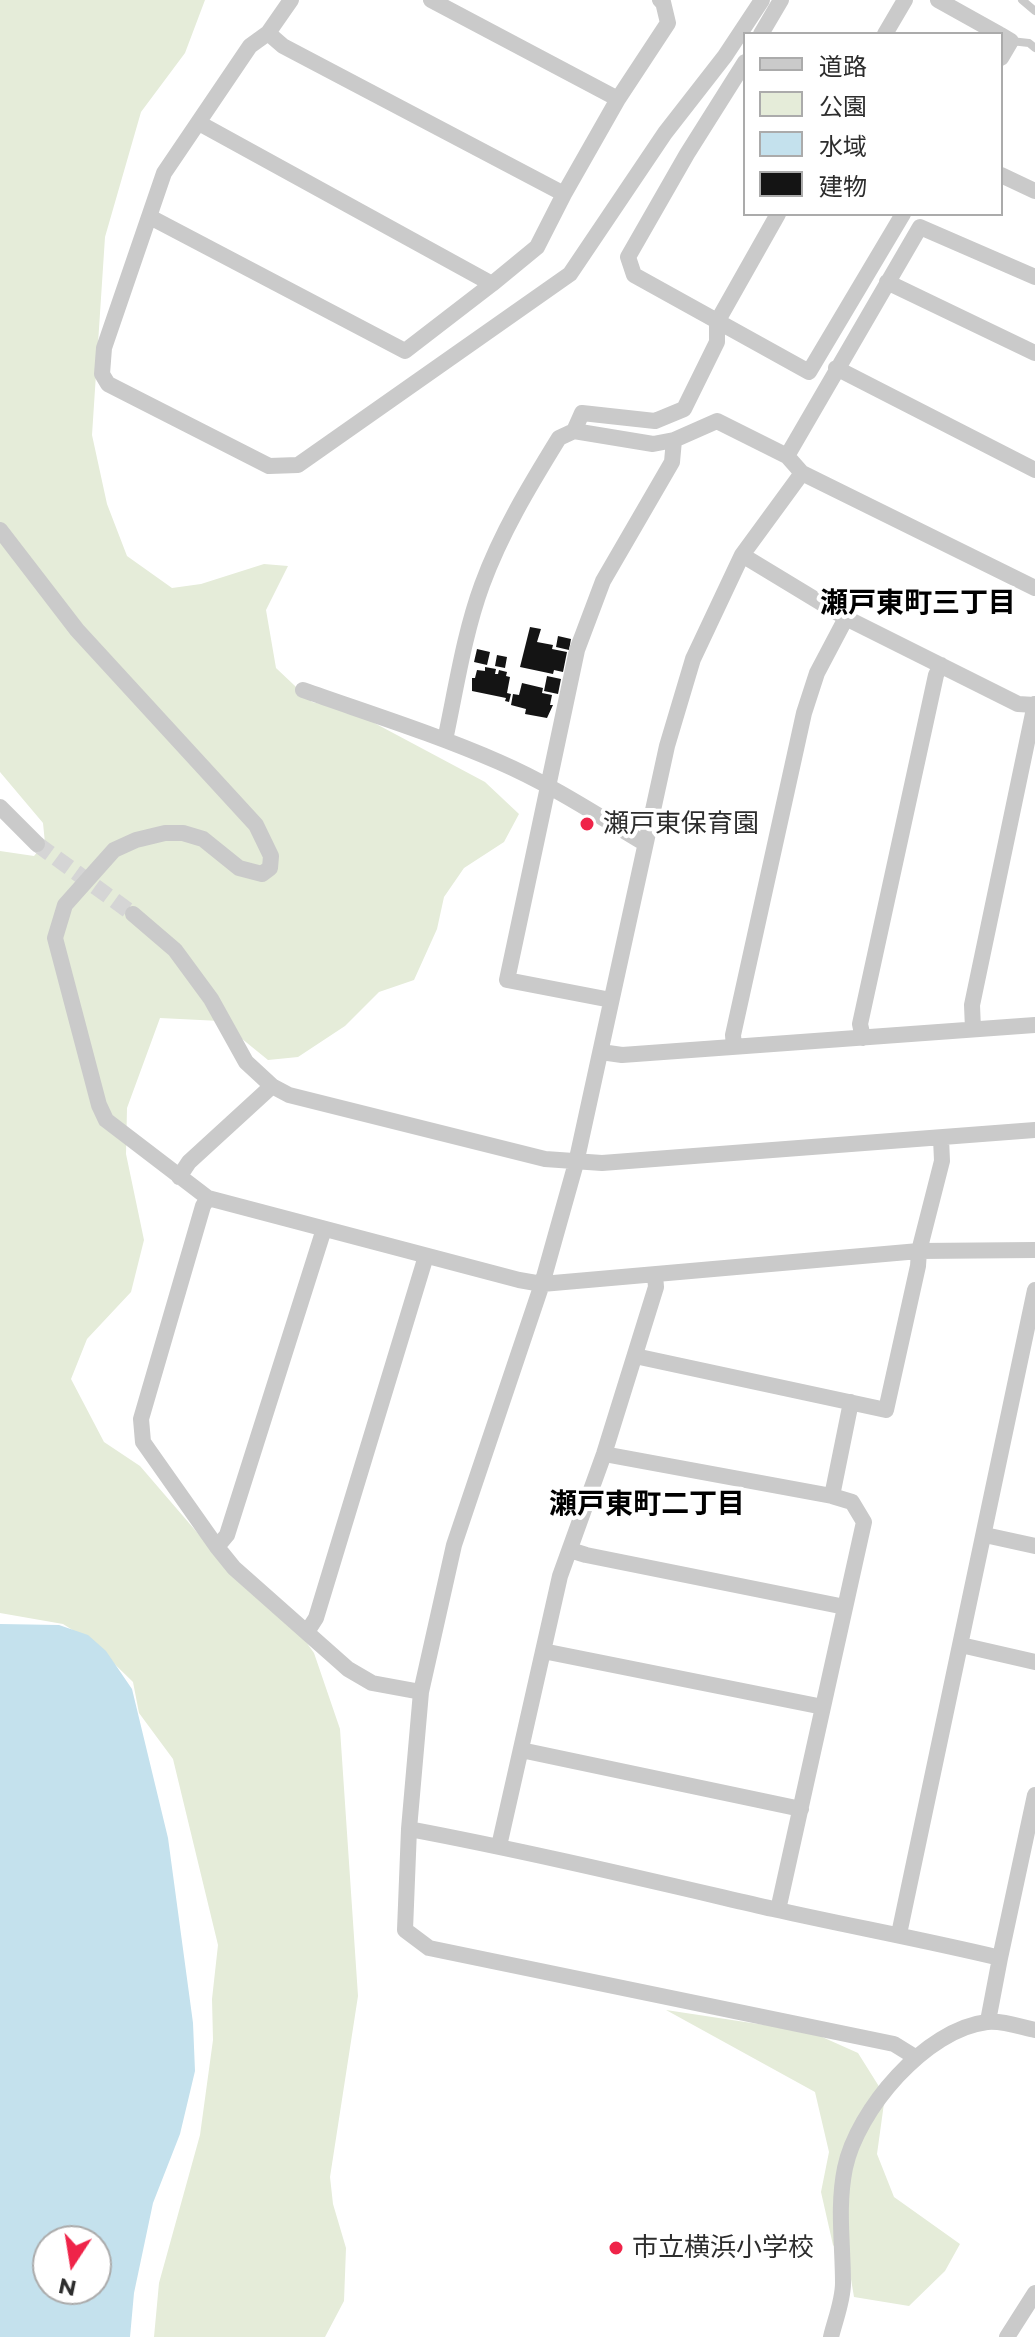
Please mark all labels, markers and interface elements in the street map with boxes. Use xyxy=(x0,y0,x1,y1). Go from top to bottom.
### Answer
legend xyxy=(743,32,1003,216)
text: 道路 xyxy=(819,52,867,81)
text: 公園 xyxy=(819,92,867,121)
text: 水域 xyxy=(819,132,867,161)
text: 建物 xyxy=(819,172,867,201)
district label: 瀬戸東町三丁目 xyxy=(820,587,1016,621)
place label: 瀬戸東保育園 xyxy=(603,808,759,840)
marker: 瀬戸東保育園 xyxy=(578,815,596,833)
district label: 瀬戸東町二丁目 xyxy=(549,1488,745,1522)
north arrow xyxy=(32,2225,112,2305)
place label: 市立横浜小学校 xyxy=(632,2232,814,2264)
marker: 市立横浜小学校 xyxy=(607,2239,625,2257)
text: N xyxy=(56,2272,79,2302)

